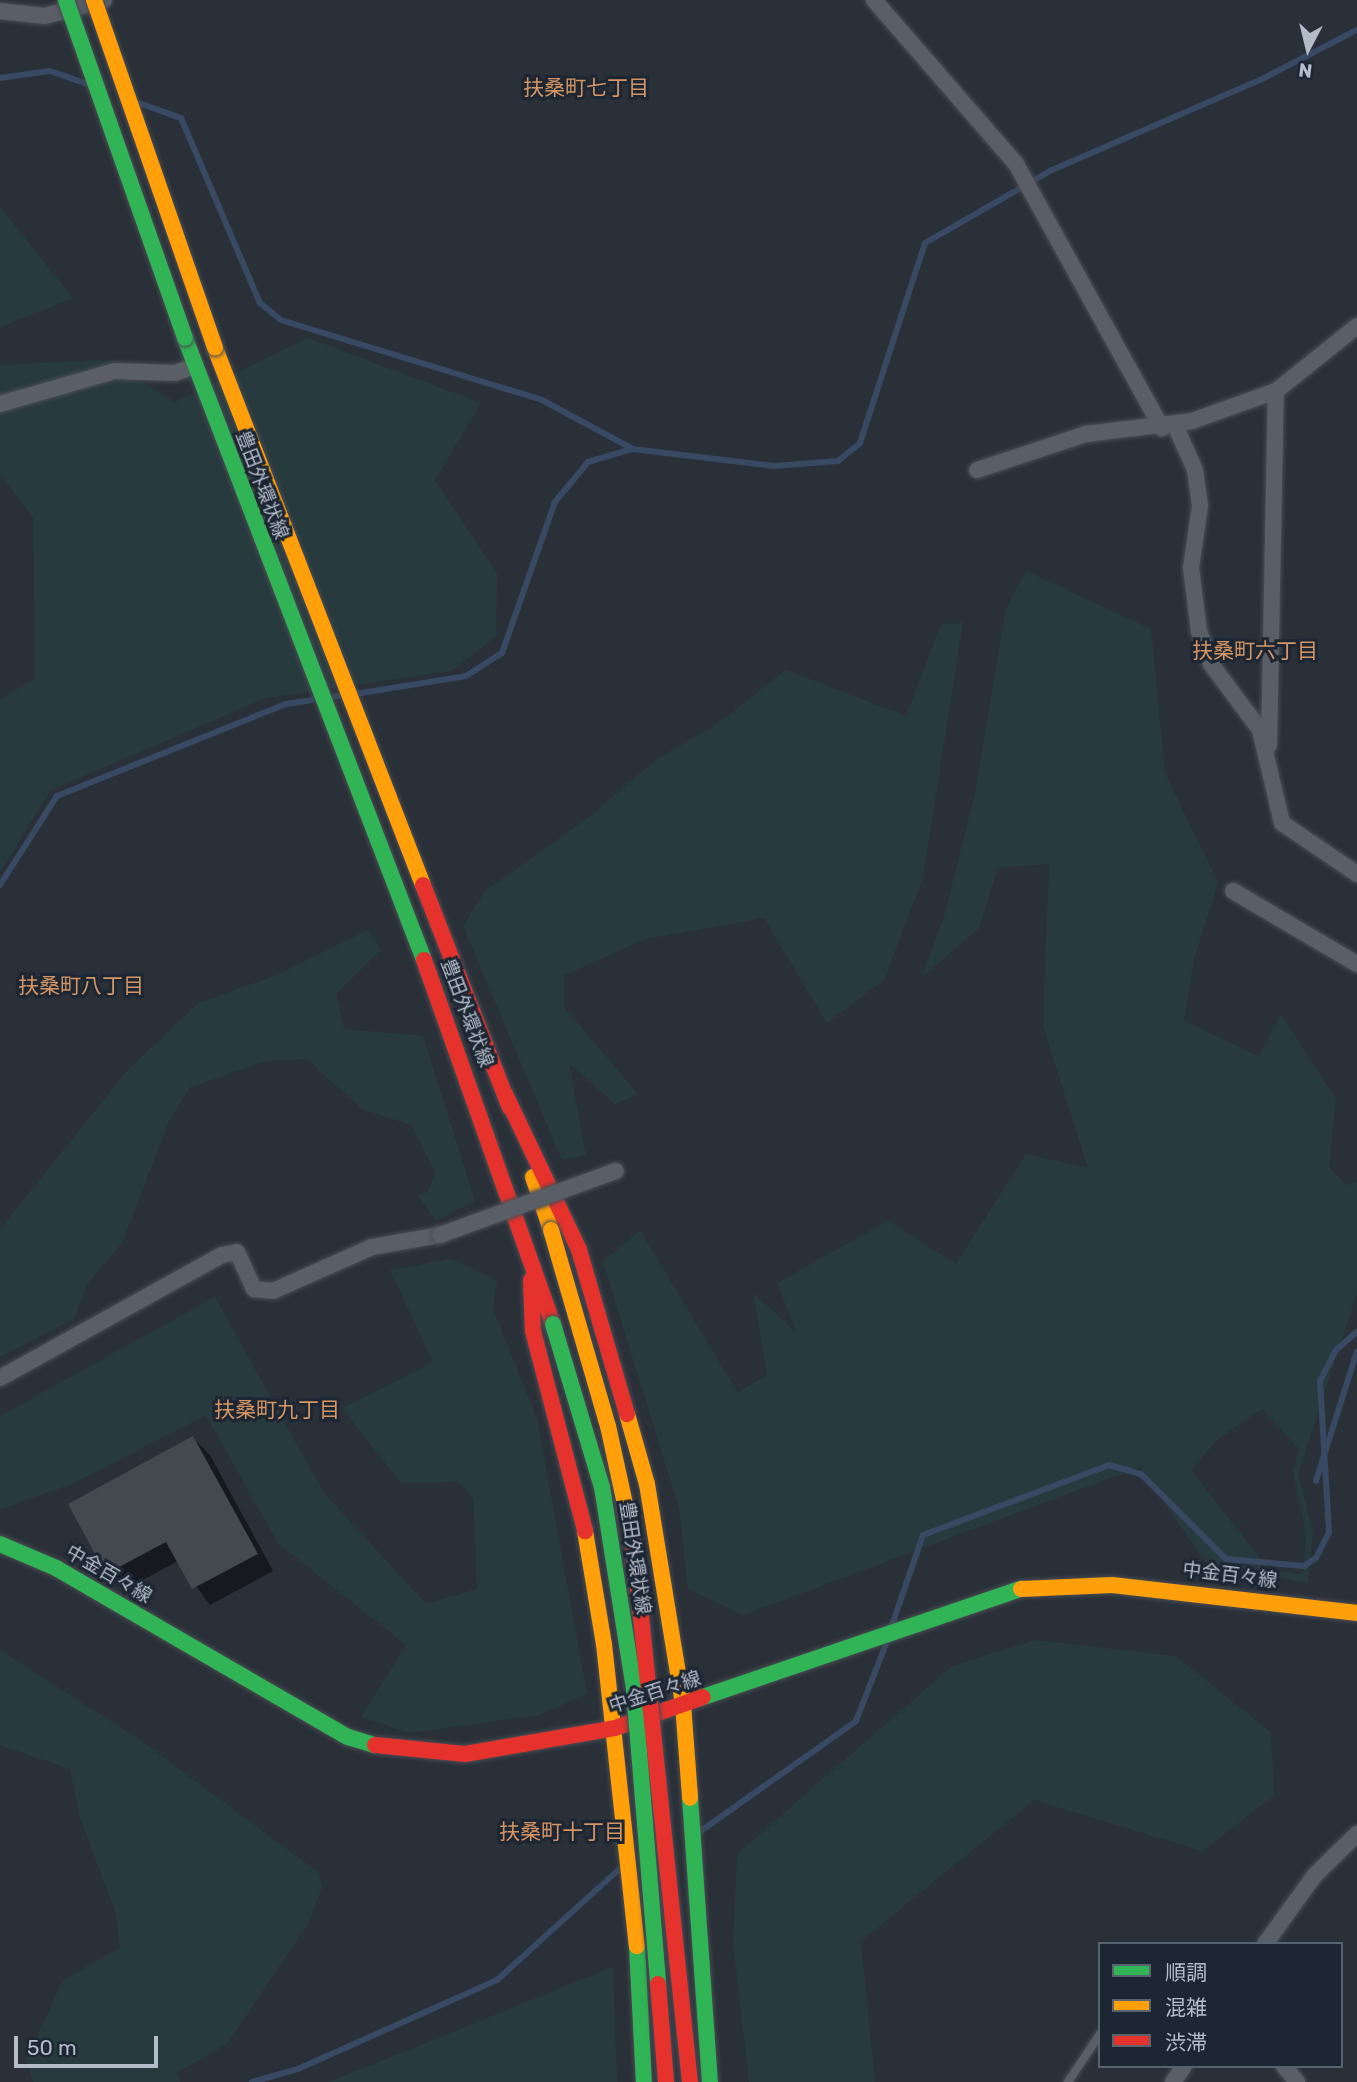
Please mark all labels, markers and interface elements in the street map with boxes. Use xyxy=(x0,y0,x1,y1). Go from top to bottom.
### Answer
north arrow xyxy=(1273,14,1343,84)
text: N xyxy=(1297,58,1314,83)
district label: 扶桑町七丁目 xyxy=(523,75,649,101)
street label: 豊田外環状線 xyxy=(231,428,293,542)
district label: 扶桑町六丁目 xyxy=(1192,638,1318,664)
street label: 豊田外環状線 xyxy=(436,956,498,1070)
district label: 扶桑町八丁目 xyxy=(18,973,144,999)
district label: 扶桑町九丁目 xyxy=(214,1397,340,1423)
street label: 豊田外環状線 xyxy=(615,1500,655,1616)
street label: 中金百々線 xyxy=(62,1540,156,1608)
street label: 中金百々線 xyxy=(1181,1558,1279,1592)
street label: 中金百々線 xyxy=(606,1666,704,1718)
district label: 扶桑町十丁目 xyxy=(499,1819,625,1845)
legend xyxy=(1098,1942,1343,2068)
text: 順調 xyxy=(1165,1960,1207,1985)
text: 混雑 xyxy=(1165,1995,1207,2020)
scale bar xyxy=(18,2022,161,2066)
text: 渋滞 xyxy=(1165,2030,1207,2055)
text: 50 m xyxy=(27,2035,77,2060)

